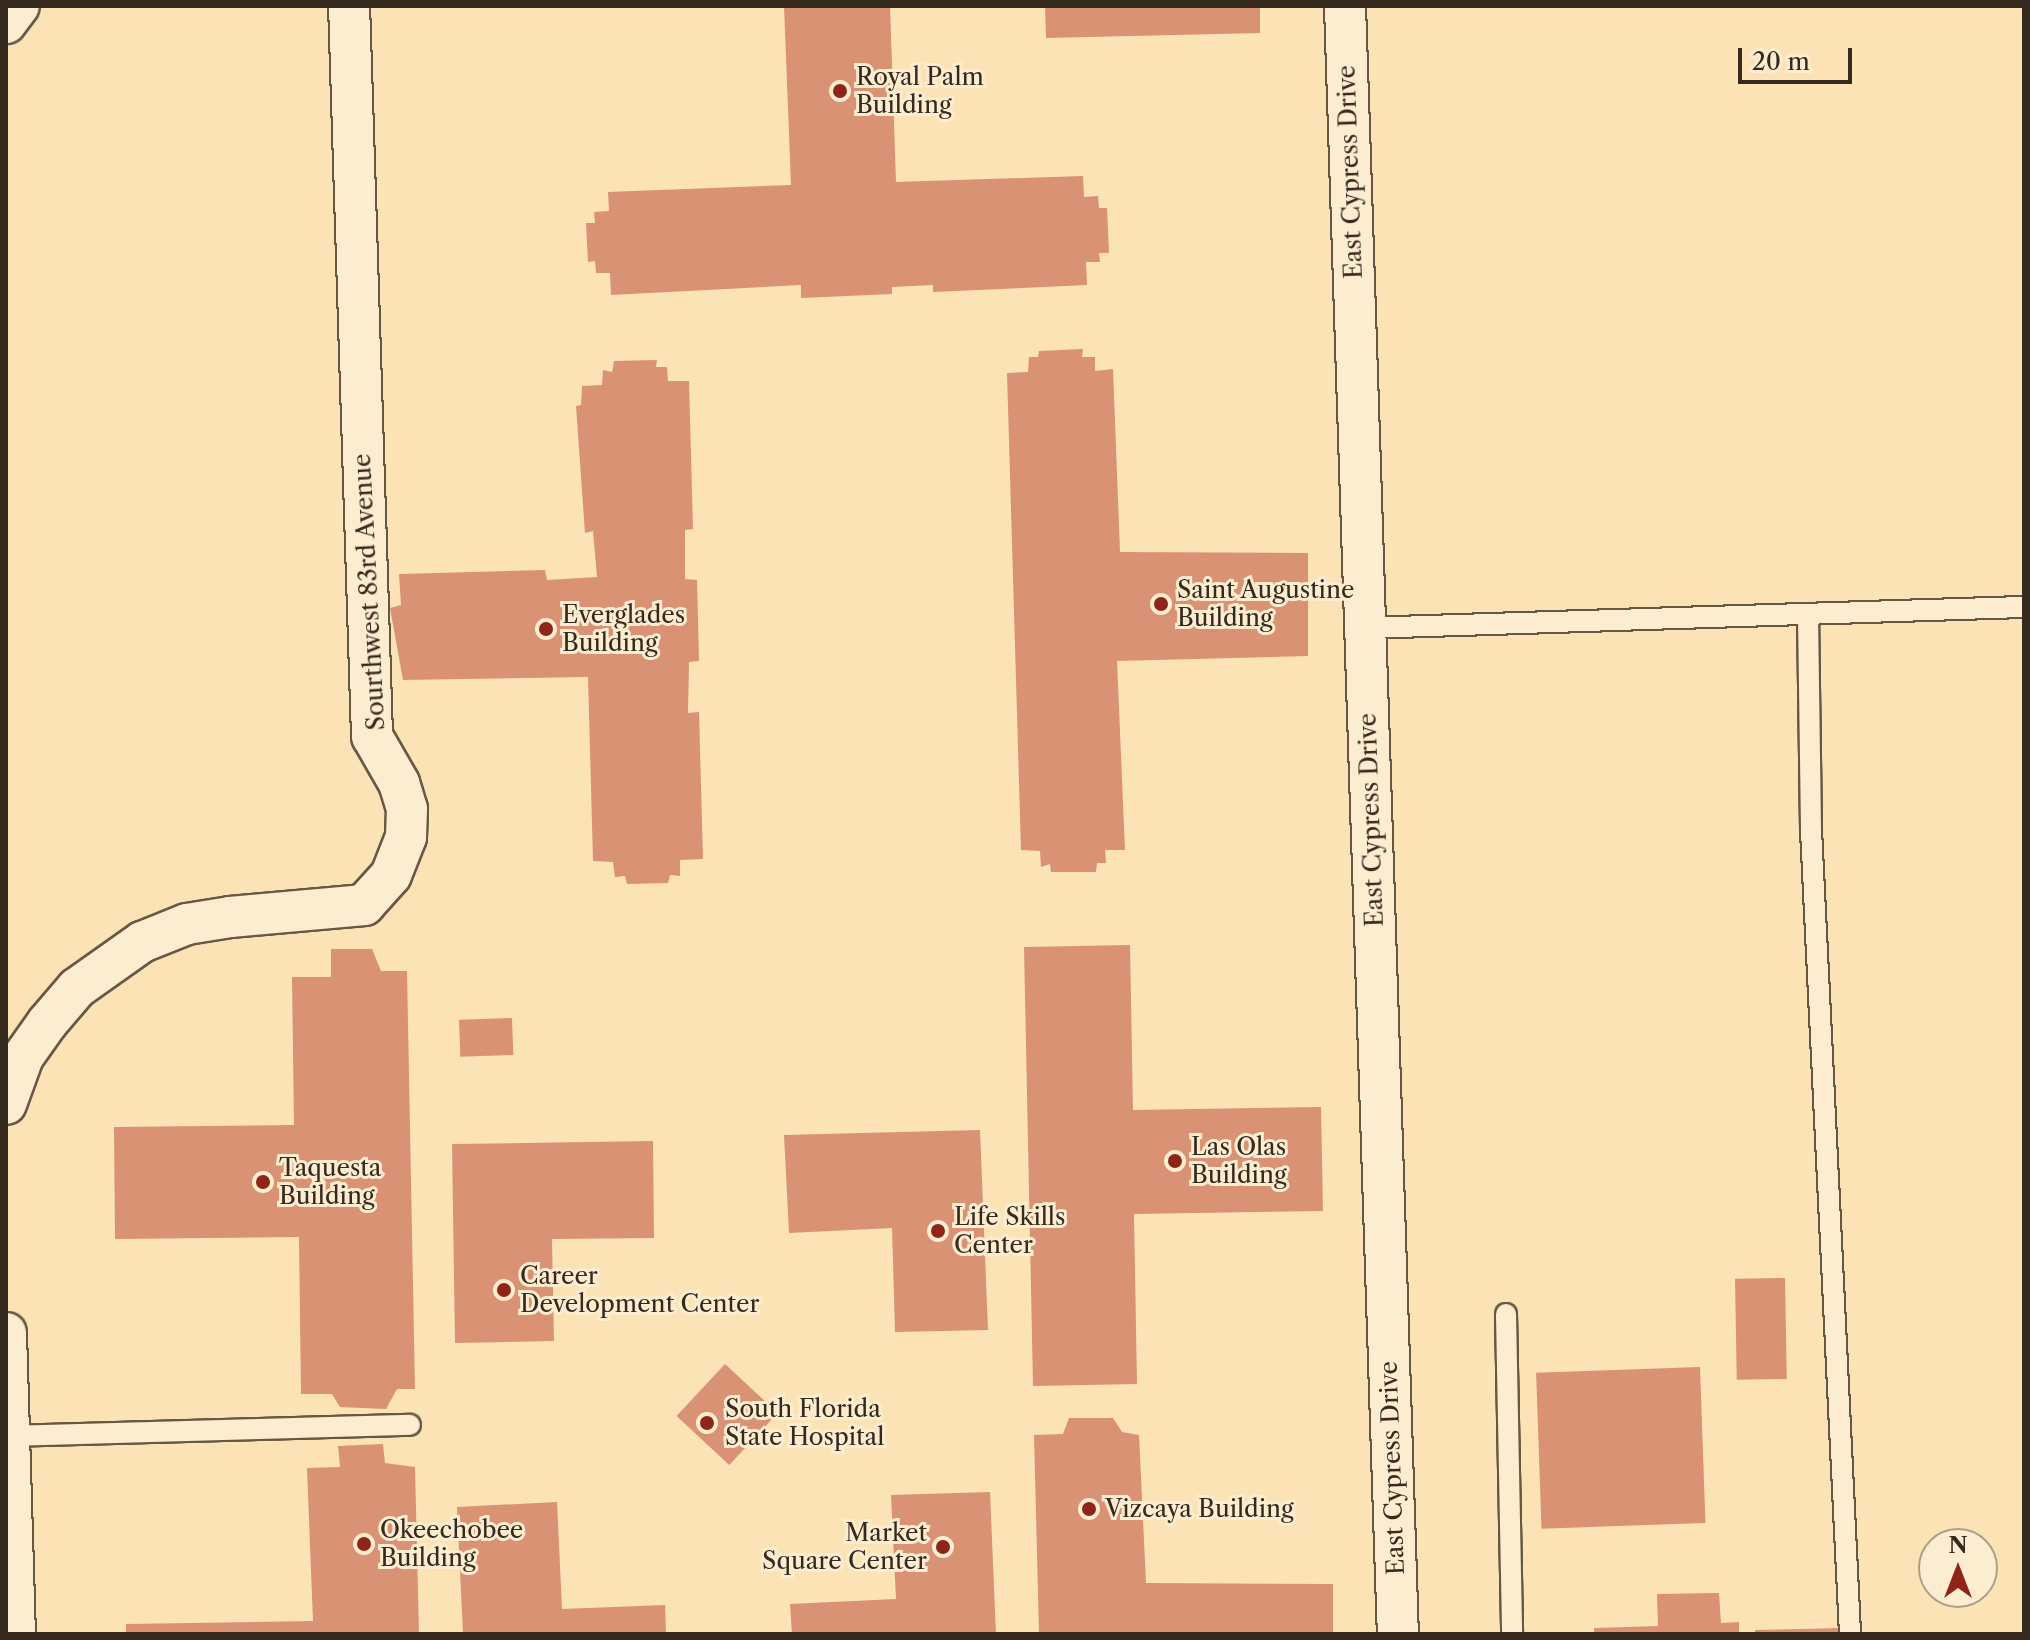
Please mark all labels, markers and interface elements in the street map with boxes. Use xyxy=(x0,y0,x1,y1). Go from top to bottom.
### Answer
scale bar xyxy=(1742,32,1856,82)
text: 20 m xyxy=(1752,47,1810,76)
place label: Royal Palm Building xyxy=(856,63,984,119)
street label: East Cypress Drive xyxy=(1332,65,1368,279)
marker: Royal Palm Building xyxy=(831,82,849,100)
street label: Sourthwest 83rd Avenue xyxy=(347,452,391,732)
place label: Saint Augustine Building xyxy=(1177,576,1355,632)
marker: Saint Augustine Building xyxy=(1152,595,1170,613)
place label: Everglades Building xyxy=(562,601,685,657)
marker: Everglades Building xyxy=(537,620,555,638)
street label: East Cypress Drive xyxy=(1353,713,1389,927)
place label: Las Olas Building xyxy=(1191,1133,1287,1189)
marker: Las Olas Building xyxy=(1166,1152,1184,1170)
place label: Taquesta Building xyxy=(279,1154,382,1210)
marker: Taquesta Building xyxy=(254,1173,272,1191)
place label: Life Skills Center xyxy=(954,1203,1065,1259)
marker: Life Skills Center xyxy=(929,1222,947,1240)
place label: Career Development Center xyxy=(520,1262,760,1318)
marker: Career Development Center xyxy=(495,1281,513,1299)
street label: East Cypress Drive xyxy=(1374,1361,1410,1575)
place label: South Florida State Hospital xyxy=(725,1395,884,1451)
marker: South Florida State Hospital xyxy=(696,1412,718,1434)
place label: Vizcaya Building xyxy=(1105,1495,1294,1523)
marker: Vizcaya Building xyxy=(1080,1500,1098,1518)
place label: Okeechobee Building xyxy=(380,1516,523,1572)
place label: Market Square Center xyxy=(762,1519,927,1575)
north arrow xyxy=(1918,1528,1998,1608)
text: N xyxy=(1948,1532,1968,1559)
marker: Okeechobee Building xyxy=(355,1535,373,1553)
marker: Market Square Center xyxy=(934,1538,952,1556)

